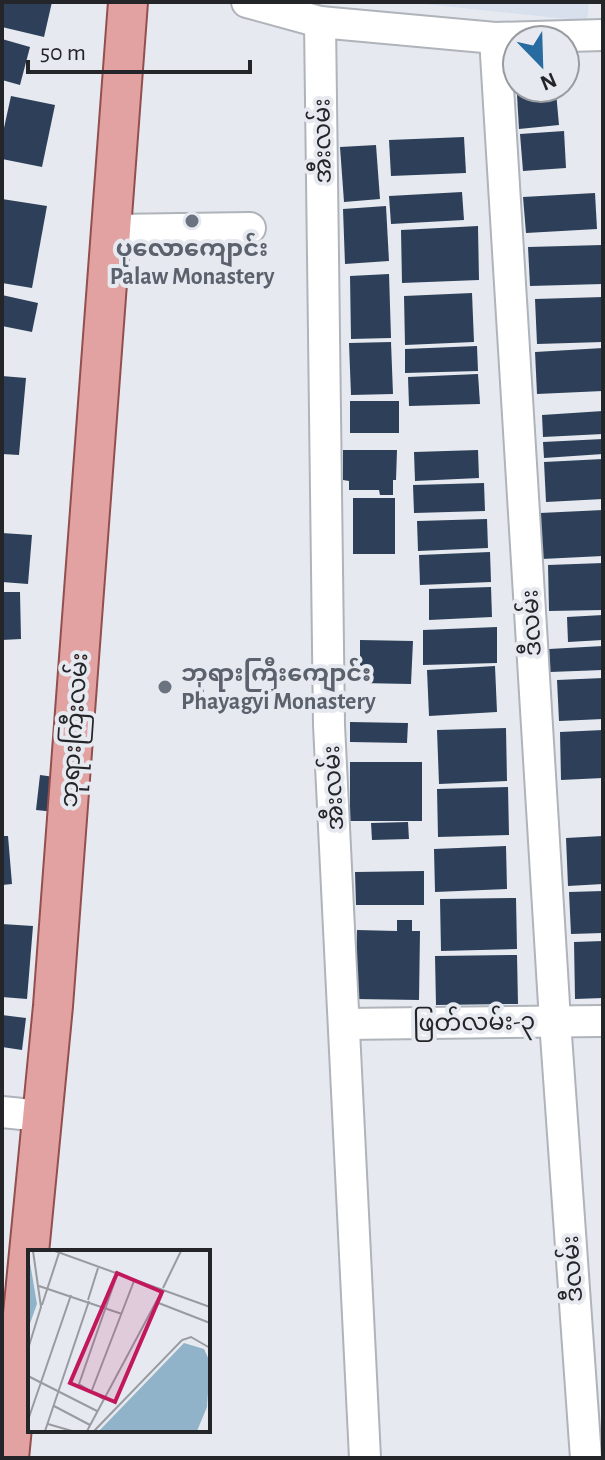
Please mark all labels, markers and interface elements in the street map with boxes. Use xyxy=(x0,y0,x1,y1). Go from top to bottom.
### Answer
scale bar xyxy=(28,24,250,74)
north arrow xyxy=(501,24,581,104)
text: 50 m xyxy=(40,41,86,65)
text: N xyxy=(537,68,560,95)
street label: အီးလမ်း xyxy=(305,98,336,184)
marker: ပုလောကျောင်း Palaw Monastery xyxy=(183,212,201,230)
place label: ပုလောကျောင်း Palaw Monastery xyxy=(110,232,275,289)
street label: ဒီလမ်း xyxy=(513,589,546,657)
street label: ဘုရားကြီးလမ်း xyxy=(53,652,98,809)
place label: ဘုရားကြီးကျောင်း Phayagyi Monastery xyxy=(181,657,376,714)
marker: ဘုရားကြီးကျောင်း Phayagyi Monastery xyxy=(156,678,174,696)
street label: အီးလမ်း xyxy=(315,745,348,832)
street label: ဖြတ်လမ်း-၃ xyxy=(413,1005,536,1042)
street label: ဒီလမ်း xyxy=(554,1235,587,1303)
inset map xyxy=(28,1250,210,1432)

